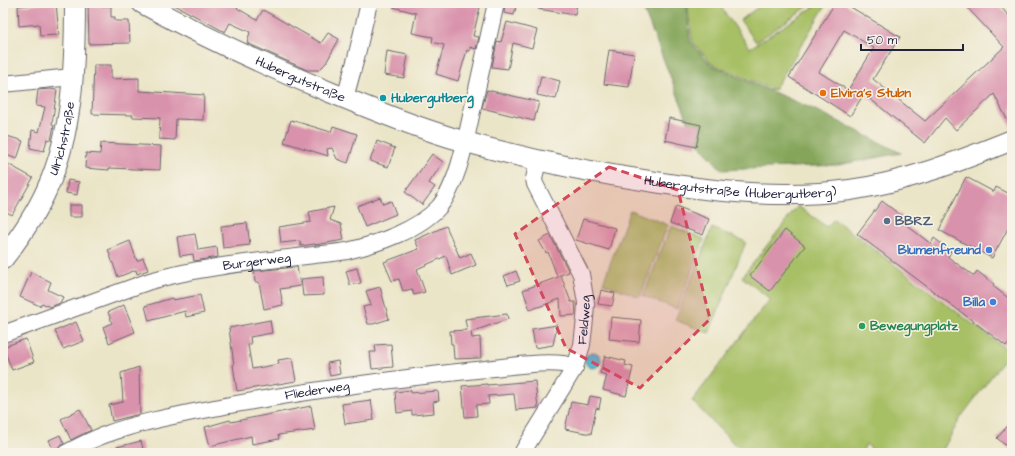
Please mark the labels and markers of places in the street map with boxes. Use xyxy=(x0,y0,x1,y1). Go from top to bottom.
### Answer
place label: Elvira's Stubn xyxy=(831,84,912,102)
marker: Elvira's Stubn xyxy=(818,88,828,98)
place label: Hubergutberg xyxy=(391,89,474,109)
marker: Hubergutberg xyxy=(378,93,388,103)
place label: BBRZ xyxy=(895,212,934,230)
marker: BBRZ xyxy=(882,216,892,226)
place label: Blumenfreund xyxy=(898,241,981,259)
marker: Blumenfreund xyxy=(984,245,994,255)
place label: Billa xyxy=(963,293,985,311)
marker: Billa xyxy=(988,297,998,307)
place label: Bewegungplatz xyxy=(870,317,958,337)
marker: Bewegungplatz xyxy=(857,321,867,331)

